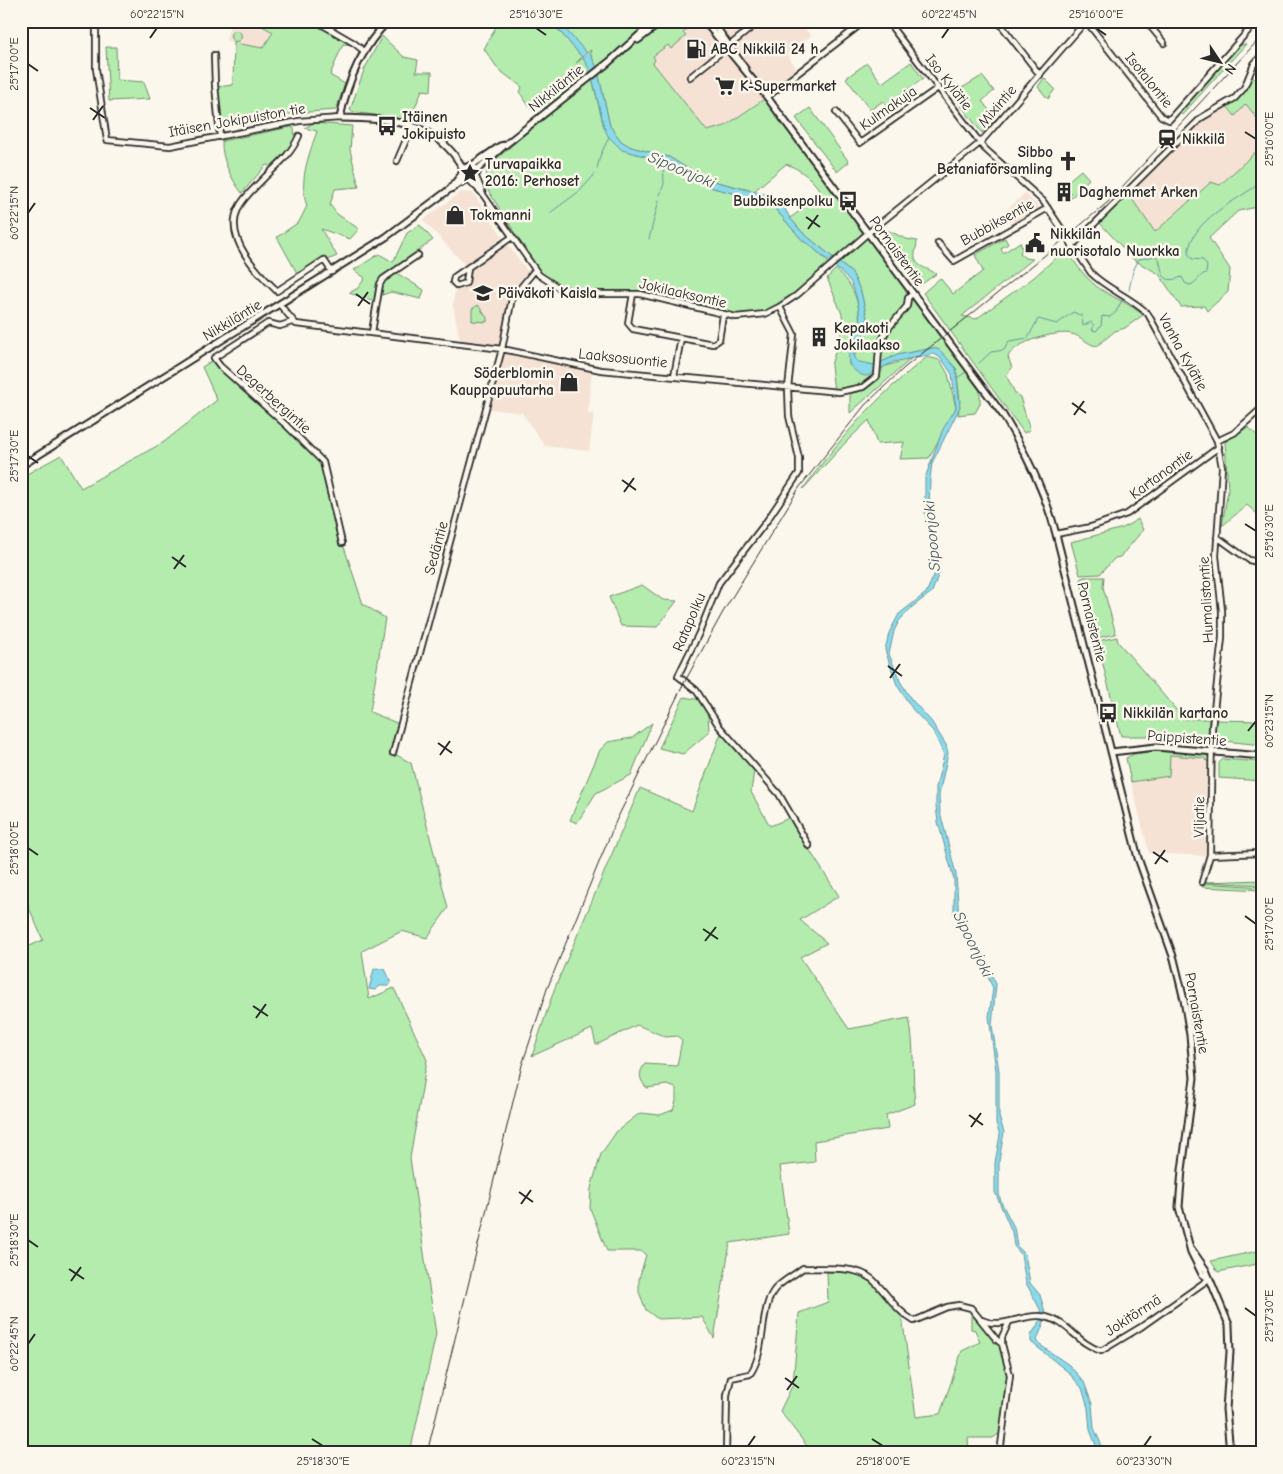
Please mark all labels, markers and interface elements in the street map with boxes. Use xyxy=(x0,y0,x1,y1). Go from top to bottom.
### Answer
text: 60°22'15"N xyxy=(130,7,184,21)
text: 25°16'30"E xyxy=(509,7,563,21)
text: 60°22'45"N xyxy=(921,7,977,21)
text: 25°16'00"E xyxy=(1069,7,1123,21)
text: 25°17'00"E xyxy=(7,37,21,91)
fuel station icon: ABC Nikkilä 24 h xyxy=(685,38,707,60)
north arrow xyxy=(1196,38,1246,88)
place label: ABC Nikkilä 24 h xyxy=(711,40,818,58)
street label: Isotalontie xyxy=(1121,49,1177,112)
street label: Iso Kylätie xyxy=(921,50,977,114)
street label: Nikkiläntie xyxy=(525,60,588,116)
text: N xyxy=(1221,61,1240,78)
supermarket icon: K-Supermarket xyxy=(714,75,736,97)
place label: K-Supermarket xyxy=(740,77,837,95)
street label: Mixintie xyxy=(974,81,1021,131)
street label: Kulmakuja xyxy=(856,82,920,134)
street label: Itäisen Jokipuiston tie xyxy=(167,99,307,141)
place label: Itäinen Jokipuisto xyxy=(402,108,466,143)
text: 25°16'00"E xyxy=(1262,112,1276,166)
bus stop icon: Itäinen Jokipuisto xyxy=(376,115,398,137)
station icon: Nikkilä xyxy=(1156,128,1178,150)
place label: Nikkilä xyxy=(1182,130,1225,148)
place label: Sibbo Betaniaförsamling xyxy=(937,143,1053,178)
water label: Sipoonjoki xyxy=(646,148,718,192)
church icon: Sibbo Betaniaförsamling xyxy=(1057,150,1079,172)
place label: Turvapaikka 2016: Perhoset xyxy=(485,155,580,190)
place icon: Turvapaikka 2016: Perhoset xyxy=(459,162,481,184)
building icon: Daghemmet Arken xyxy=(1053,181,1075,203)
place label: Daghemmet Arken xyxy=(1079,183,1198,201)
text: 60°22'15"N xyxy=(7,186,21,240)
bus stop icon: Bubbiksenpolku xyxy=(837,190,859,212)
place label: Bubbiksenpolku xyxy=(733,192,833,210)
street label: Bubbiksentie xyxy=(957,194,1037,249)
shop icon: Tokmanni xyxy=(444,204,466,226)
place label: Tokmanni xyxy=(470,206,531,224)
street label: Pornaistentie xyxy=(866,212,929,290)
place label: Nikkilän nuorisotalo Nuorkka xyxy=(1050,225,1180,260)
public building icon: Nikkilän nuorisotalo Nuorkka xyxy=(1024,232,1046,254)
street label: Jokilaaksontie xyxy=(638,274,729,312)
school or university icon: Päiväkoti Kaisla xyxy=(472,282,494,304)
place label: Päiväkoti Kaisla xyxy=(498,284,597,302)
street label: Nikkiläntie xyxy=(199,295,265,345)
street label: Vanha Kylätie xyxy=(1154,310,1212,394)
place label: Kepakoti Jokilaakso xyxy=(834,319,900,354)
building icon: Kepakoti Jokilaakso xyxy=(808,326,830,348)
street label: Laaksosuontie xyxy=(578,344,669,372)
street label: Degerbergintie xyxy=(233,361,315,438)
place label: Söderblomin Kauppapuutarha xyxy=(450,364,554,399)
shop icon: Söderblomin Kauppapuutarha xyxy=(558,371,580,393)
text: 25°17'30"E xyxy=(7,430,21,482)
street label: Kartanontie xyxy=(1126,445,1196,503)
water label: Sipoonjoki xyxy=(920,500,944,572)
text: 25°16'30"E xyxy=(1262,504,1276,558)
street label: Sedäntie xyxy=(420,519,452,577)
street label: Humalistontie xyxy=(1195,556,1217,644)
street label: Pornaistentie xyxy=(1073,580,1111,665)
street label: Ratapolku xyxy=(669,590,709,654)
text: 60°23'15"N xyxy=(1262,694,1276,748)
bus stop icon: Nikkilän kartano xyxy=(1097,702,1119,724)
place label: Nikkilän kartano xyxy=(1123,704,1228,722)
street label: Paippistentie xyxy=(1147,726,1228,750)
street label: Viljatie xyxy=(1190,796,1208,838)
text: 25°18'00"E xyxy=(7,821,21,875)
text: 25°17'00"E xyxy=(1262,897,1276,951)
water label: Sipoonjoki xyxy=(950,909,997,981)
street label: Pornaistentie xyxy=(1181,971,1213,1056)
text: 25°18'30"E xyxy=(7,1214,21,1266)
street label: Jokitörmä xyxy=(1102,1290,1164,1340)
text: 25°17'30"E xyxy=(1262,1290,1276,1342)
text: 60°22'45"N xyxy=(7,1316,21,1372)
text: 25°18'30"E xyxy=(297,1454,349,1468)
text: 60°23'15"N xyxy=(721,1454,775,1468)
text: 25°18'00"E xyxy=(856,1454,910,1468)
text: 60°23'30"N xyxy=(1116,1454,1172,1468)

